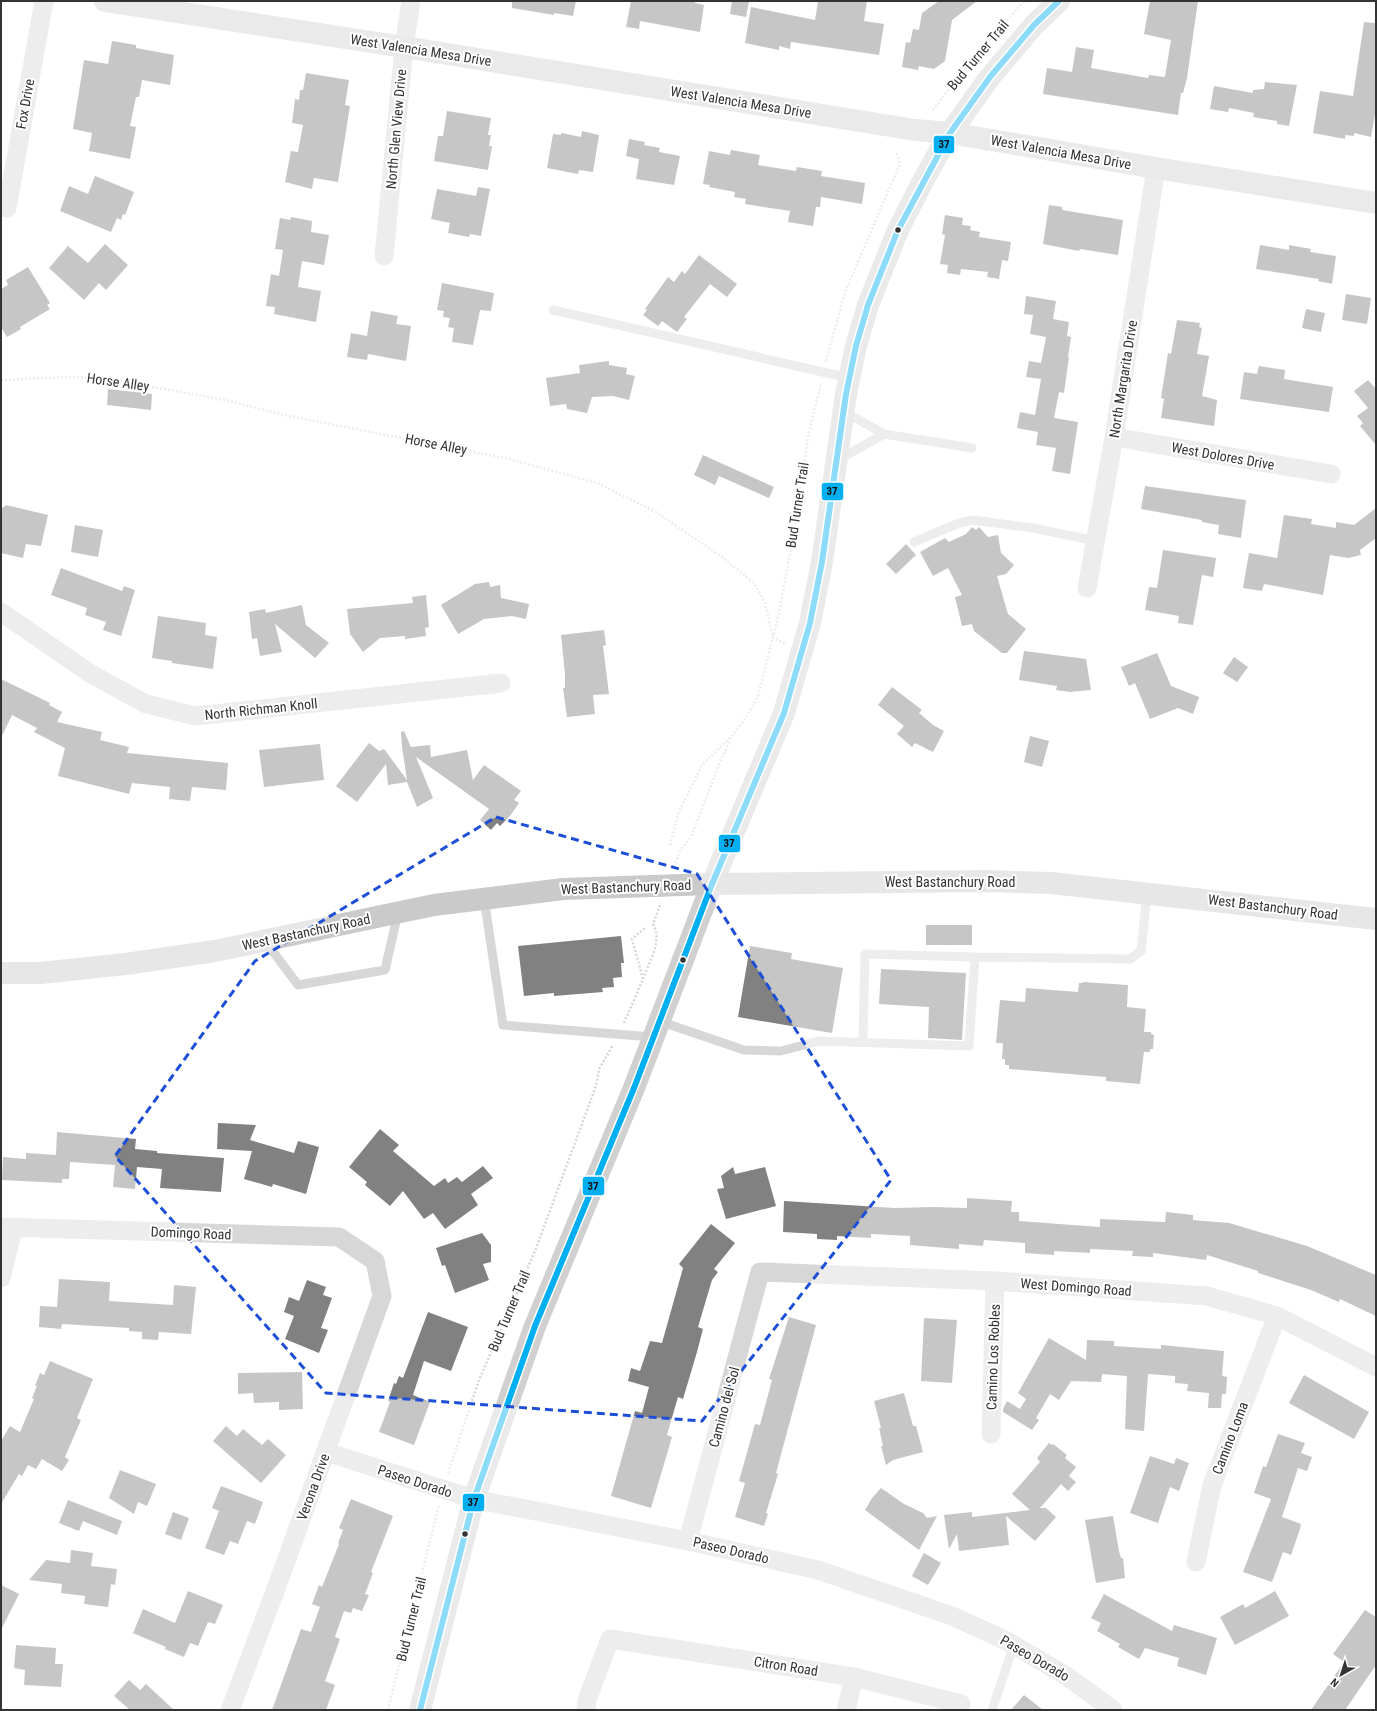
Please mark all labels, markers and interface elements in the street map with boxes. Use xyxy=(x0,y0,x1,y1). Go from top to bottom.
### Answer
street label: Bud Turner Trail xyxy=(944,17,1012,93)
street label: West Valencia Mesa Drive xyxy=(349,31,493,69)
street label: North Glen View Drive xyxy=(383,68,409,190)
street label: Fox Drive xyxy=(13,77,37,130)
street label: West Valencia Mesa Drive xyxy=(669,83,813,121)
street label: West Valencia Mesa Drive xyxy=(989,132,1133,172)
line badge: 37 xyxy=(933,135,955,154)
text: 37 xyxy=(938,138,950,151)
unlabelled marker xyxy=(893,225,903,235)
street label: North Margarita Drive xyxy=(1106,319,1140,439)
street label: Horse Alley xyxy=(86,370,150,394)
street label: Horse Alley xyxy=(404,430,469,458)
street label: West Dolores Drive xyxy=(1170,439,1276,473)
street label: Bud Turner Trail xyxy=(782,461,812,549)
line badge: 37 xyxy=(821,482,844,501)
text: 37 xyxy=(826,485,838,498)
street label: North Richman Knoll xyxy=(204,695,318,723)
line badge: 37 xyxy=(718,834,741,853)
text: 37 xyxy=(723,837,735,850)
street label: West Bastanchury Road xyxy=(885,874,1015,890)
street label: West Bastanchury Road xyxy=(560,877,692,897)
street label: West Bastanchury Road xyxy=(1207,891,1339,923)
street label: West Bastanchury Road xyxy=(240,911,372,953)
unlabelled marker xyxy=(678,955,688,965)
line badge: 37 xyxy=(582,1176,605,1196)
text: 37 xyxy=(587,1180,599,1193)
street label: Domingo Road xyxy=(150,1224,232,1242)
street label: Bud Turner Trail xyxy=(485,1268,533,1354)
street label: West Domingo Road xyxy=(1020,1275,1132,1299)
street label: Camino Los Robles xyxy=(983,1304,1003,1410)
street label: Camino del Sol xyxy=(706,1365,742,1449)
street label: Camino Loma xyxy=(1209,1399,1251,1477)
street label: Verona Drive xyxy=(294,1451,333,1523)
street label: Paseo Dorado xyxy=(376,1461,454,1501)
line badge: 37 xyxy=(462,1493,485,1512)
text: 37 xyxy=(467,1496,479,1509)
unlabelled marker xyxy=(460,1529,470,1539)
street label: Paseo Dorado xyxy=(692,1534,770,1566)
street label: Bud Turner Trail xyxy=(393,1575,429,1663)
street label: Paseo Dorado xyxy=(998,1632,1072,1684)
street label: Citron Road xyxy=(753,1653,819,1679)
north arrow xyxy=(1321,1655,1361,1695)
text: N xyxy=(1328,1675,1342,1690)

